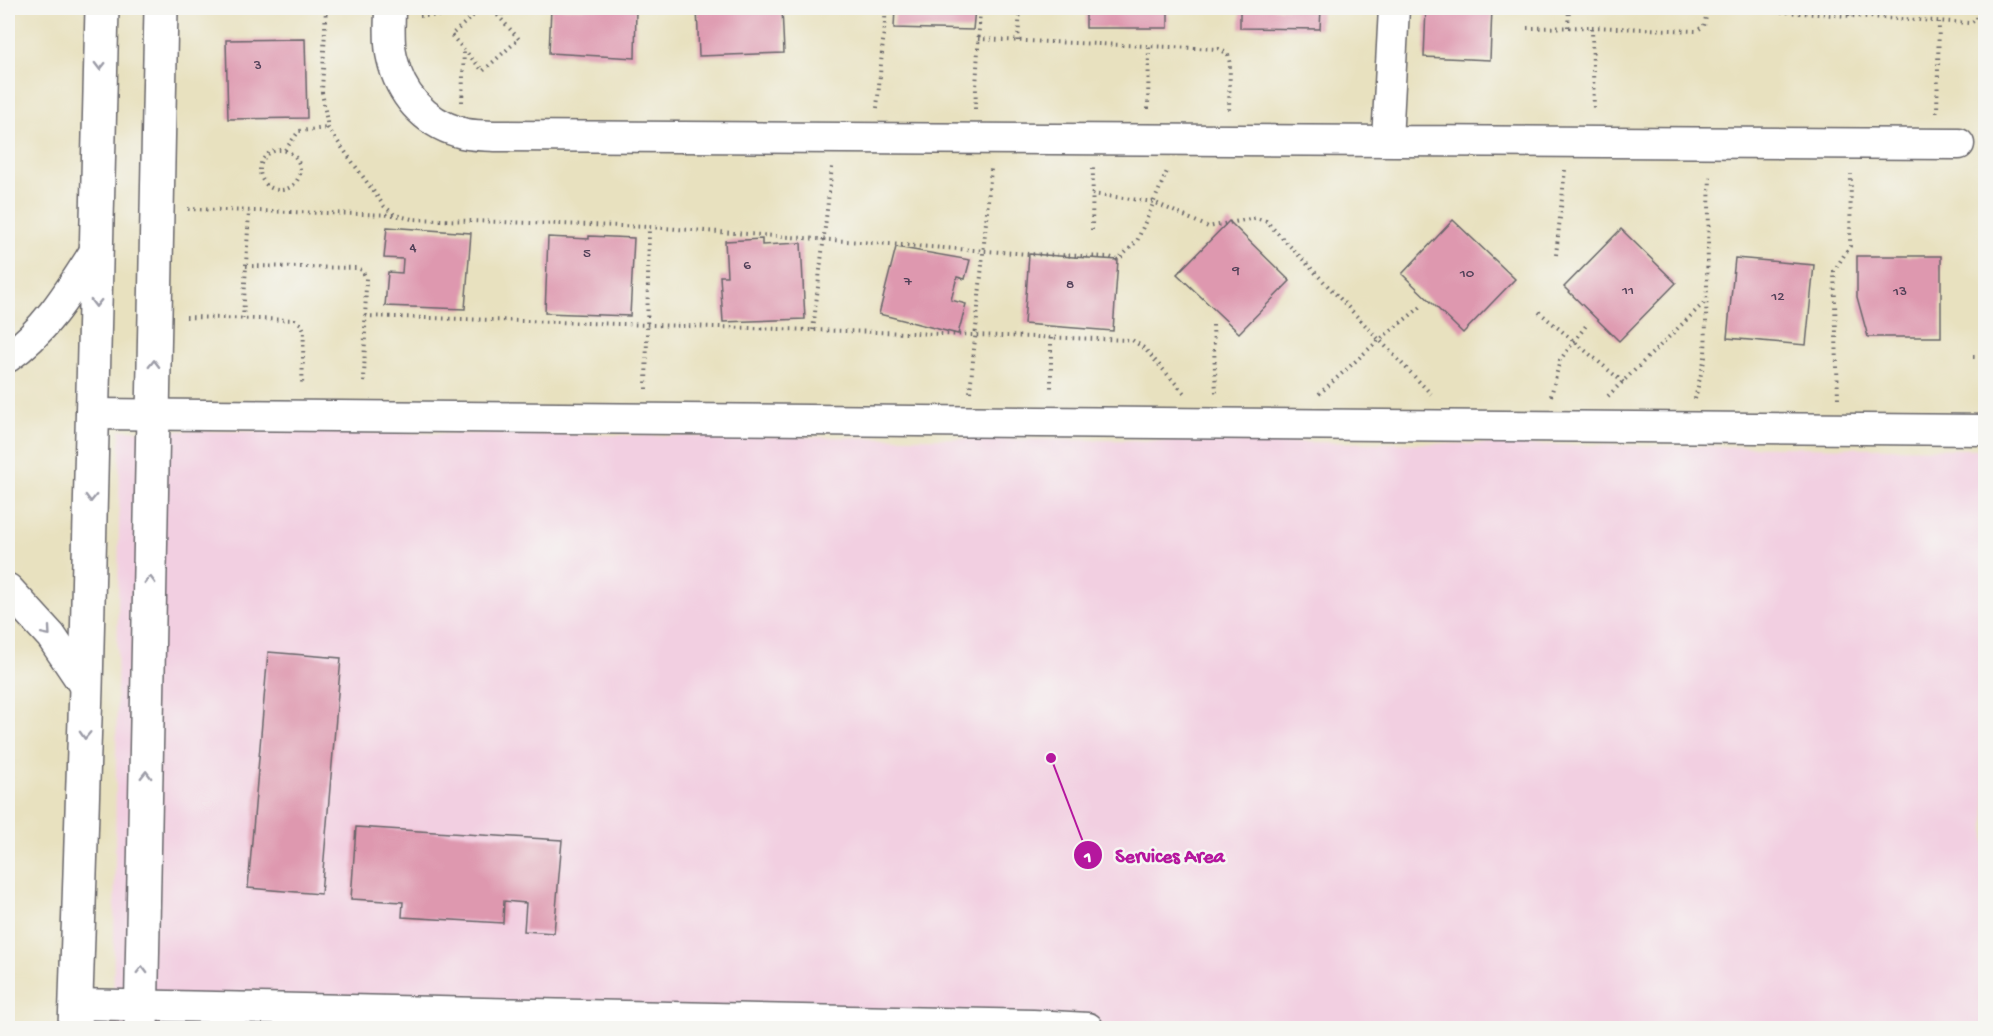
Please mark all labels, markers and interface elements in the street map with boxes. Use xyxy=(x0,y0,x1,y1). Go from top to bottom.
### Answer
house number: 3 xyxy=(253,57,262,75)
one-way arrow xyxy=(94,61,107,70)
house number: 4 xyxy=(409,239,417,257)
house number: 5 xyxy=(583,245,591,263)
house number: 6 xyxy=(743,257,751,275)
house number: 9 xyxy=(1231,262,1240,280)
house number: 10 xyxy=(1459,265,1475,283)
house number: 7 xyxy=(903,273,913,291)
house number: 8 xyxy=(1066,276,1074,294)
house number: 11 xyxy=(1621,282,1634,300)
house number: 13 xyxy=(1892,283,1907,301)
house number: 12 xyxy=(1770,288,1785,306)
one-way arrow xyxy=(89,298,102,307)
one-way arrow xyxy=(148,360,160,369)
one-way arrow xyxy=(85,493,97,502)
one-way arrow xyxy=(144,576,156,585)
one-way arrow xyxy=(40,625,51,636)
one-way arrow xyxy=(78,730,91,739)
one-way arrow xyxy=(140,771,152,780)
callout: Services Area xyxy=(1073,836,1236,874)
text: Services Area xyxy=(1115,847,1226,870)
text: 1 xyxy=(1083,848,1092,869)
one-way arrow xyxy=(136,966,148,975)

